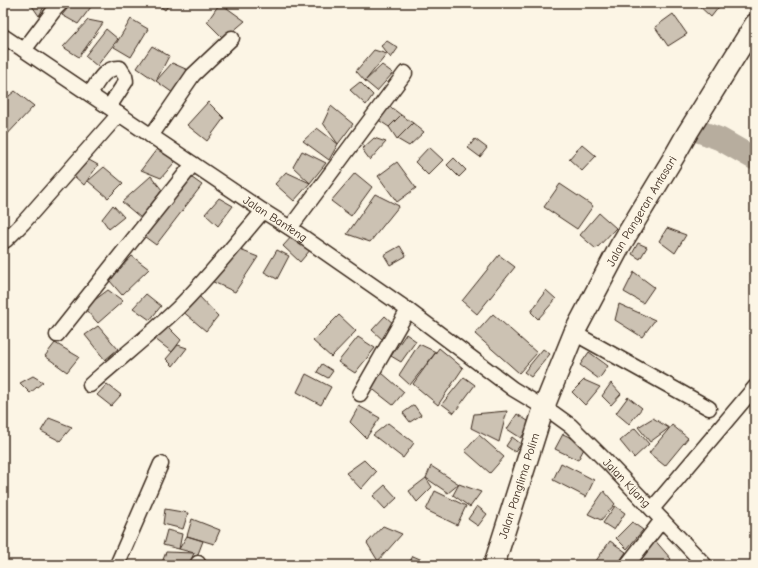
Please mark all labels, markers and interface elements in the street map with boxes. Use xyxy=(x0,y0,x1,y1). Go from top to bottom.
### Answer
street label: Jalan Pangeran Antasari xyxy=(604,154,680,269)
street label: Jalan Banteng xyxy=(241,193,310,245)
street label: Jalan Panglima Polim xyxy=(496,431,542,540)
street label: Jalan Kijang xyxy=(600,455,654,510)

